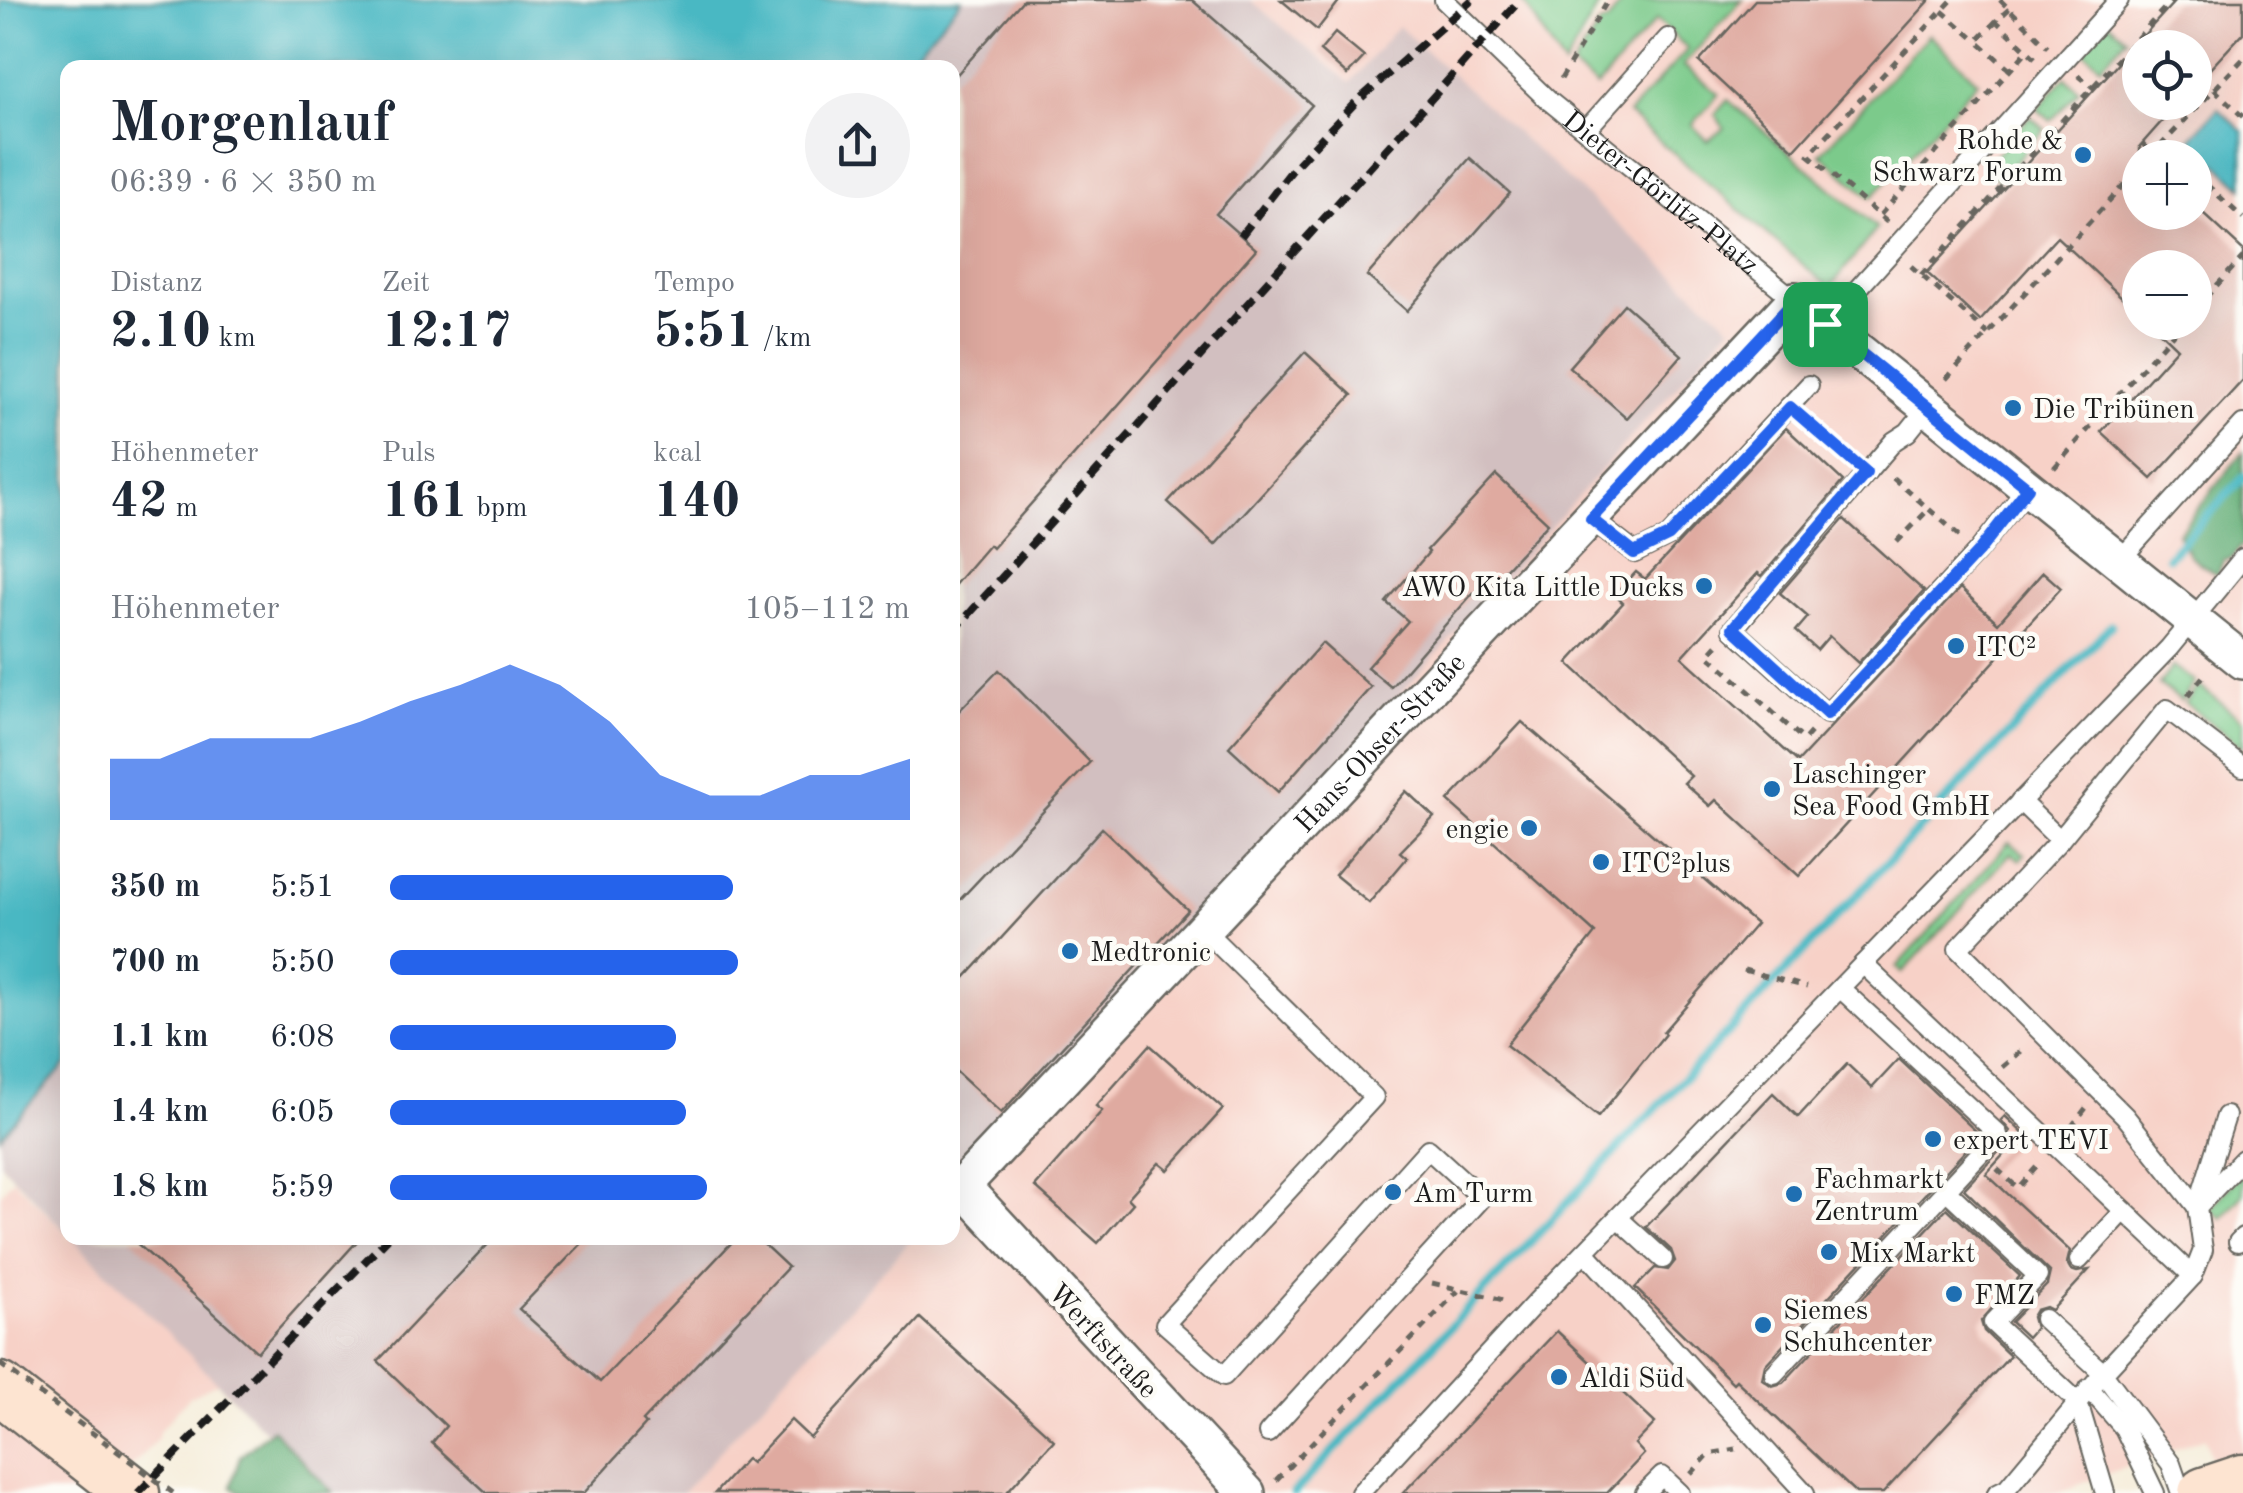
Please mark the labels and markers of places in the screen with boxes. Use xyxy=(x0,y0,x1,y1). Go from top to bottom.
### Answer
place label: Rohde & Schwarz Forum xyxy=(1872,128,2063,188)
marker: Rohde & Schwarz Forum xyxy=(2072,144,2094,166)
pin xyxy=(1783,282,1868,367)
marker: Die Tribünen xyxy=(2002,397,2024,419)
place label: Die Tribünen xyxy=(2033,397,2195,425)
place label: AWO Kita Little Ducks xyxy=(1402,575,1684,603)
marker: AWO Kita Little Ducks xyxy=(1693,575,1715,597)
marker: ITC² xyxy=(1945,635,1967,657)
place label: ITC² xyxy=(1976,635,2036,663)
place label: Laschinger Sea Food GmbH xyxy=(1792,762,1990,822)
marker: Laschinger Sea Food GmbH xyxy=(1761,778,1783,800)
place label: engie xyxy=(1445,817,1509,845)
marker: engie xyxy=(1518,817,1540,839)
marker: ITC²plus xyxy=(1590,851,1612,873)
place label: ITC²plus xyxy=(1621,851,1731,879)
marker: Medtronic xyxy=(1059,940,1081,962)
place label: Medtronic xyxy=(1090,940,1211,968)
marker: expert TEVI xyxy=(1922,1128,1944,1150)
place label: expert TEVI xyxy=(1953,1128,2109,1156)
place label: Fachmarkt Zentrum xyxy=(1814,1167,1944,1227)
marker: Am Turm xyxy=(1382,1181,1404,1203)
place label: Am Turm xyxy=(1413,1181,1533,1209)
marker: Fachmarkt Zentrum xyxy=(1783,1183,1805,1205)
marker: Mix Markt xyxy=(1818,1241,1840,1263)
place label: Mix Markt xyxy=(1849,1241,1976,1269)
marker: FMZ xyxy=(1943,1283,1965,1305)
place label: FMZ xyxy=(1974,1283,2035,1311)
place label: Siemes Schuhcenter xyxy=(1783,1298,1932,1358)
marker: Siemes Schuhcenter xyxy=(1752,1314,1774,1336)
marker: Aldi Süd xyxy=(1548,1366,1570,1388)
place label: Aldi Süd xyxy=(1579,1366,1685,1394)

